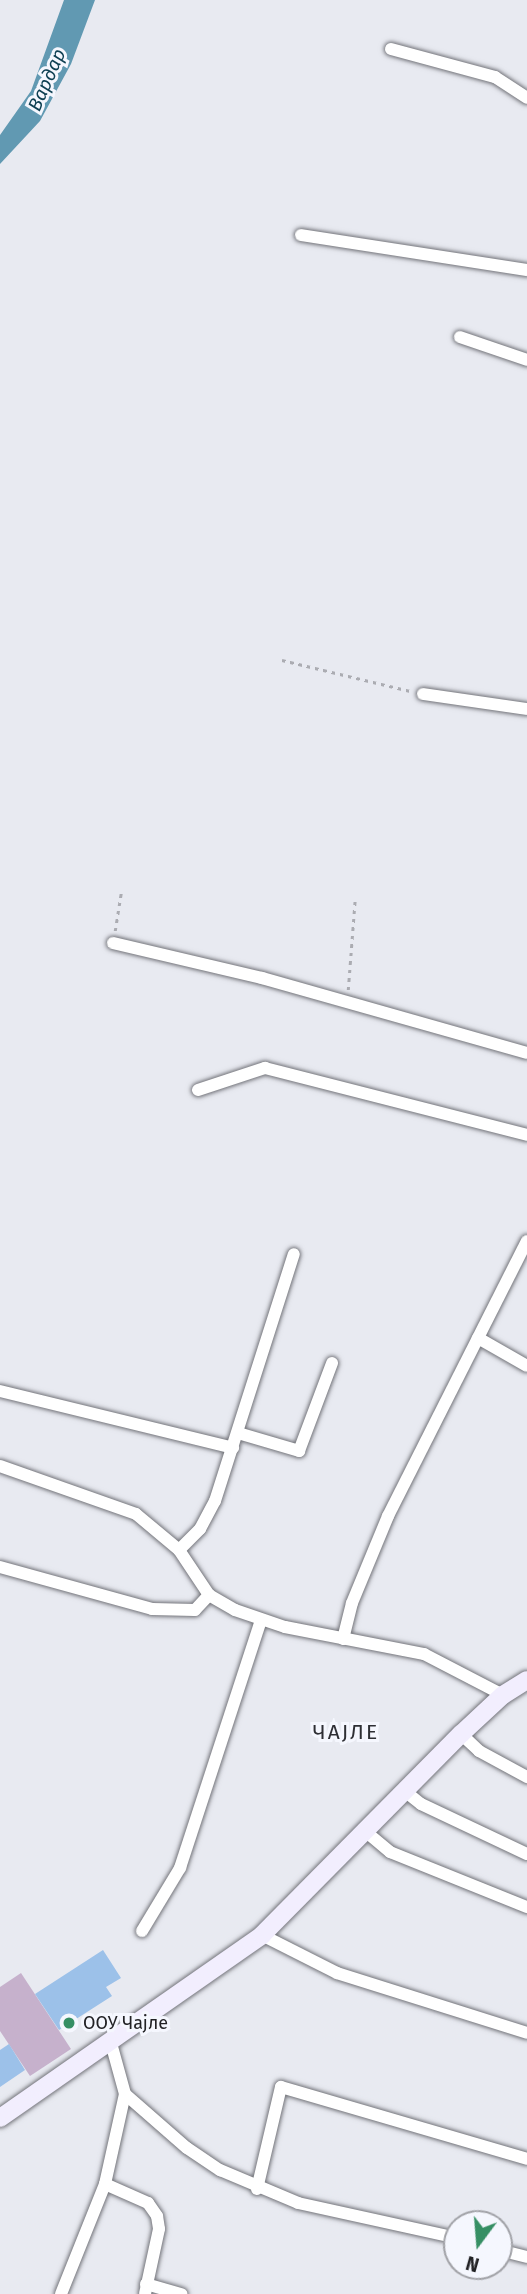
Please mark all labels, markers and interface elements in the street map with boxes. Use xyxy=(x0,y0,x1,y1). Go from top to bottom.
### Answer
water label: Вардар xyxy=(23,45,71,115)
district label: ЧАЈЛЕ xyxy=(313,1719,379,1745)
place label: ООУ Чајле xyxy=(83,2012,168,2034)
marker: ООУ Чајле xyxy=(61,2015,77,2031)
north arrow xyxy=(443,2210,513,2280)
text: N xyxy=(463,2251,482,2277)

